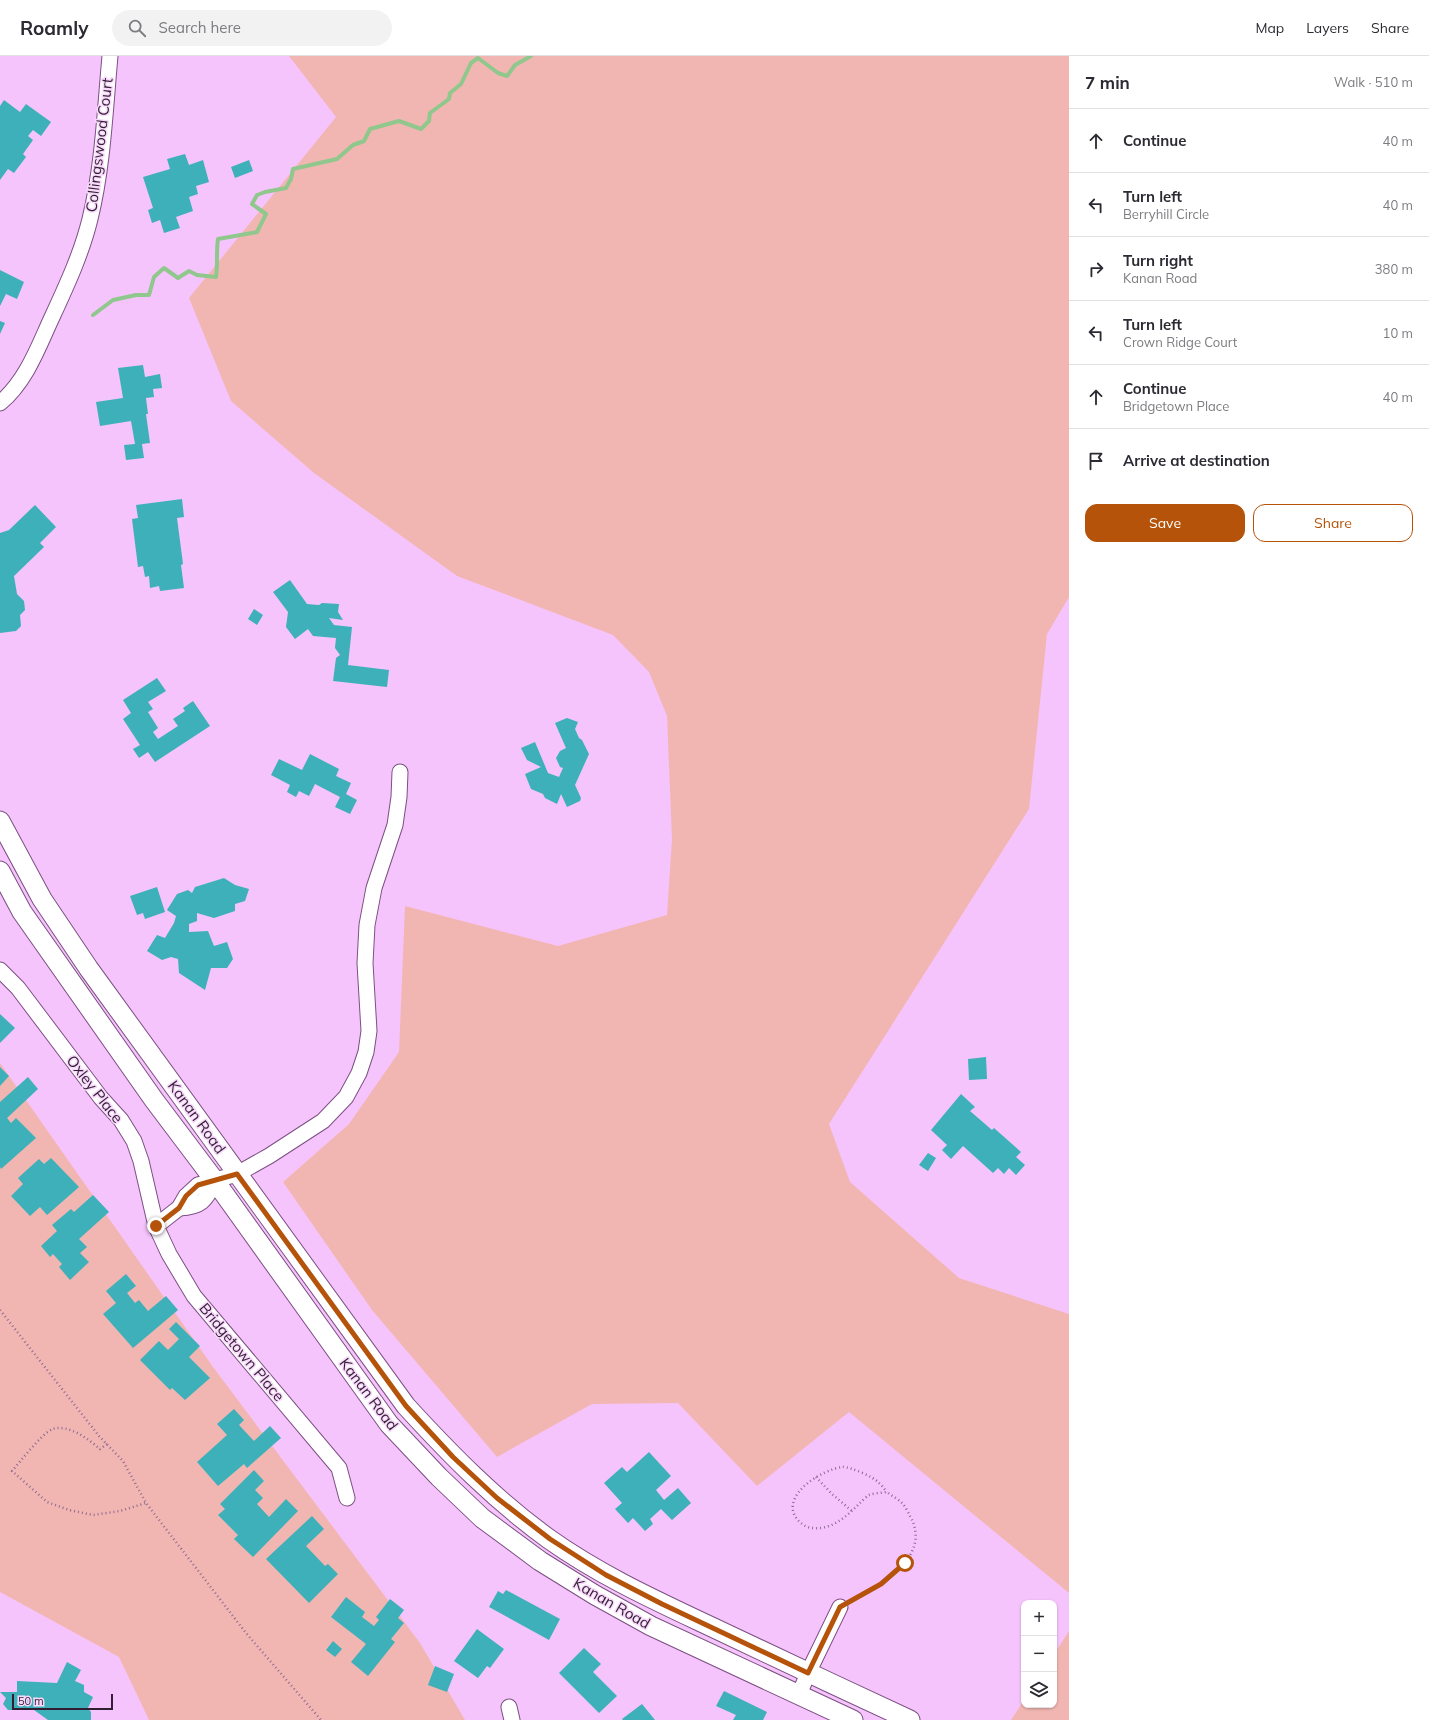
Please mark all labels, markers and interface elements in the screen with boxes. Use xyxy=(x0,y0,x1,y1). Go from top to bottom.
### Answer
search box xyxy=(112,10,392,46)
text: Roamly xyxy=(20,16,88,40)
icon: search xyxy=(126,17,148,39)
text: Search here xyxy=(158,18,241,37)
text: Map xyxy=(1255,19,1284,37)
text: Layers xyxy=(1306,19,1349,37)
text: Share xyxy=(1371,19,1409,37)
text: 7 min xyxy=(1085,72,1130,93)
text: Walk · 510 m xyxy=(1334,74,1413,90)
street label: Collingswood Court xyxy=(81,77,117,213)
icon: ahead xyxy=(1085,130,1107,152)
text: Continue xyxy=(1123,131,1186,150)
text: 40 m xyxy=(1383,133,1413,149)
text: Turn left xyxy=(1123,187,1182,206)
icon: left xyxy=(1085,194,1107,216)
text: 40 m xyxy=(1383,197,1413,213)
text: Berryhill Circle xyxy=(1123,206,1209,222)
text: Turn right xyxy=(1123,251,1193,270)
icon: right xyxy=(1085,258,1107,280)
text: 380 m xyxy=(1375,261,1413,277)
text: Kanan Road xyxy=(1123,270,1197,286)
text: Turn left xyxy=(1123,315,1182,334)
icon: left xyxy=(1085,322,1107,344)
text: 10 m xyxy=(1383,325,1413,341)
text: Crown Ridge Court xyxy=(1123,334,1237,350)
text: Continue xyxy=(1123,379,1186,398)
icon: ahead xyxy=(1085,386,1107,408)
text: 40 m xyxy=(1383,389,1413,405)
text: Bridgetown Place xyxy=(1123,398,1229,414)
icon: arrive xyxy=(1085,450,1107,472)
text: Arrive at destination xyxy=(1123,451,1270,470)
button: Save xyxy=(1085,504,1245,542)
button: Share xyxy=(1253,504,1413,542)
street label: Oxley Place xyxy=(63,1051,127,1127)
street label: Kanan Road xyxy=(164,1077,230,1157)
route end xyxy=(147,1217,165,1235)
street label: Bridgetown Place xyxy=(195,1299,289,1405)
street label: Kanan Road xyxy=(336,1354,402,1434)
route start xyxy=(896,1554,914,1572)
street label: Kanan Road xyxy=(570,1573,654,1633)
map controls xyxy=(1021,1600,1057,1708)
button: + xyxy=(1021,1600,1057,1636)
button: − xyxy=(1021,1636,1057,1672)
button: layers xyxy=(1021,1672,1057,1708)
scale bar xyxy=(12,1692,113,1711)
text: 50 m xyxy=(18,1694,44,1708)

